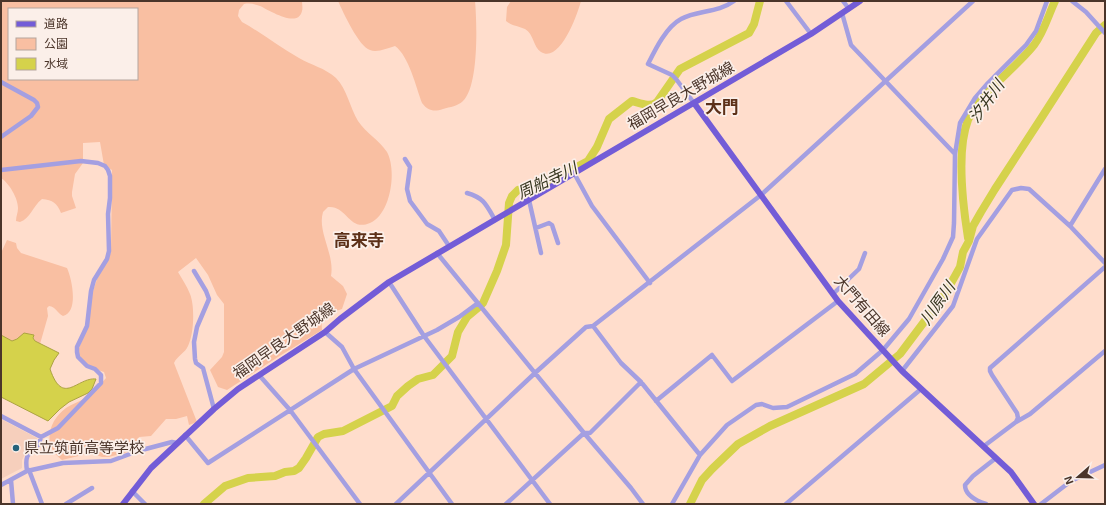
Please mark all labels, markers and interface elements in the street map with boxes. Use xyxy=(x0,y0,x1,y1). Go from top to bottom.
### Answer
legend xyxy=(8,8,138,80)
text: 道路 xyxy=(44,16,68,30)
text: 公園 xyxy=(44,36,68,50)
text: 水域 xyxy=(44,56,68,70)
street label: 福岡早良大野城線 xyxy=(624,57,737,133)
water label: 汐井川 xyxy=(964,74,1009,126)
district label: 大門 xyxy=(705,96,739,116)
water label: 周船寺川 xyxy=(514,157,582,202)
district label: 高来寺 xyxy=(334,229,385,249)
street label: 大門有田線 xyxy=(831,271,894,340)
water label: 川原川 xyxy=(915,276,959,328)
street label: 福岡早良大野城線 xyxy=(229,298,338,382)
place label: 県立筑前高等学校 xyxy=(24,438,144,456)
marker: 県立筑前高等学校 xyxy=(11,443,21,453)
north arrow xyxy=(1058,457,1098,497)
text: N xyxy=(1061,475,1076,487)

